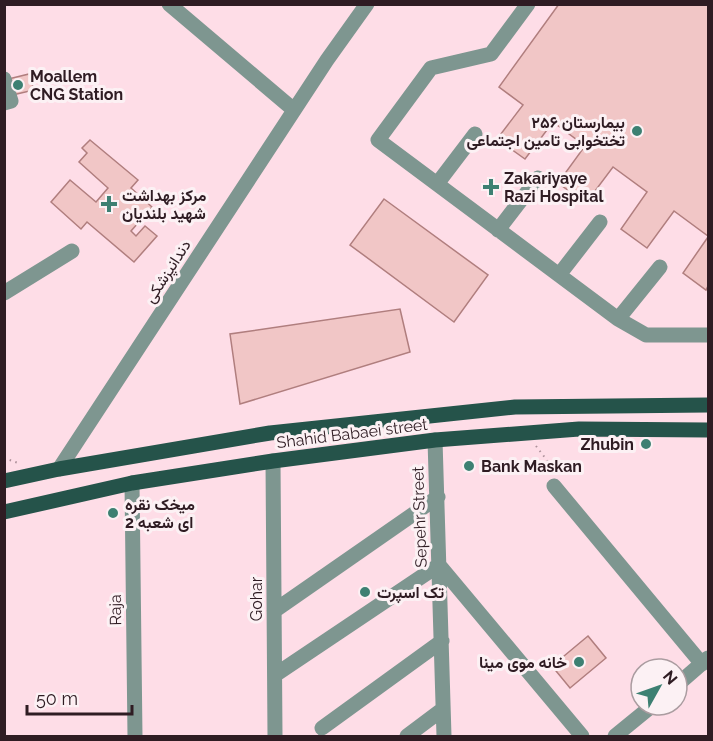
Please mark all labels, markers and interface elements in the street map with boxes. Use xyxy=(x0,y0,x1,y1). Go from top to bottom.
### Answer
place label: Moallem CNG Station xyxy=(30,67,123,104)
marker: Moallem CNG Station xyxy=(11,78,25,92)
place label: بیمارستان ۲۵۶ تختخوابی تامین اجتماعی xyxy=(466,113,625,151)
marker: بیمارستان ۲۵۶ تختخوابی تامین اجتماعی xyxy=(630,124,644,138)
place label: Zakariyaye Razi Hospital xyxy=(504,169,604,206)
marker: Zakariyaye Razi Hospital xyxy=(482,178,500,196)
place label: مرکز بهداشت شهید بلندیان xyxy=(122,186,207,224)
marker: مرکز بهداشت شهید بلندیان xyxy=(100,195,118,213)
street label: دندانپزشکی xyxy=(140,236,197,307)
street label: Shahid Babaei street xyxy=(275,415,429,452)
place label: Zhubin xyxy=(581,435,634,454)
marker: Zhubin xyxy=(639,437,653,451)
place label: Bank Maskan xyxy=(481,457,582,476)
marker: Bank Maskan xyxy=(462,459,476,473)
street label: Sepehr Street xyxy=(408,465,431,568)
place label: میخک نقره ای شعبه 2 xyxy=(125,495,195,532)
marker: میخک نقره ای شعبه 2 xyxy=(106,506,120,520)
street label: Gohar xyxy=(247,576,266,621)
place label: تک اسپرت xyxy=(377,583,444,604)
marker: تک اسپرت xyxy=(358,585,372,599)
street label: Raja xyxy=(106,594,125,626)
place label: خانه موی مینا xyxy=(479,653,567,673)
marker: خانه موی مینا xyxy=(572,655,586,669)
north arrow xyxy=(629,657,689,717)
text: N xyxy=(659,667,681,688)
scale bar xyxy=(27,678,132,716)
text: 50 m xyxy=(36,688,78,709)

